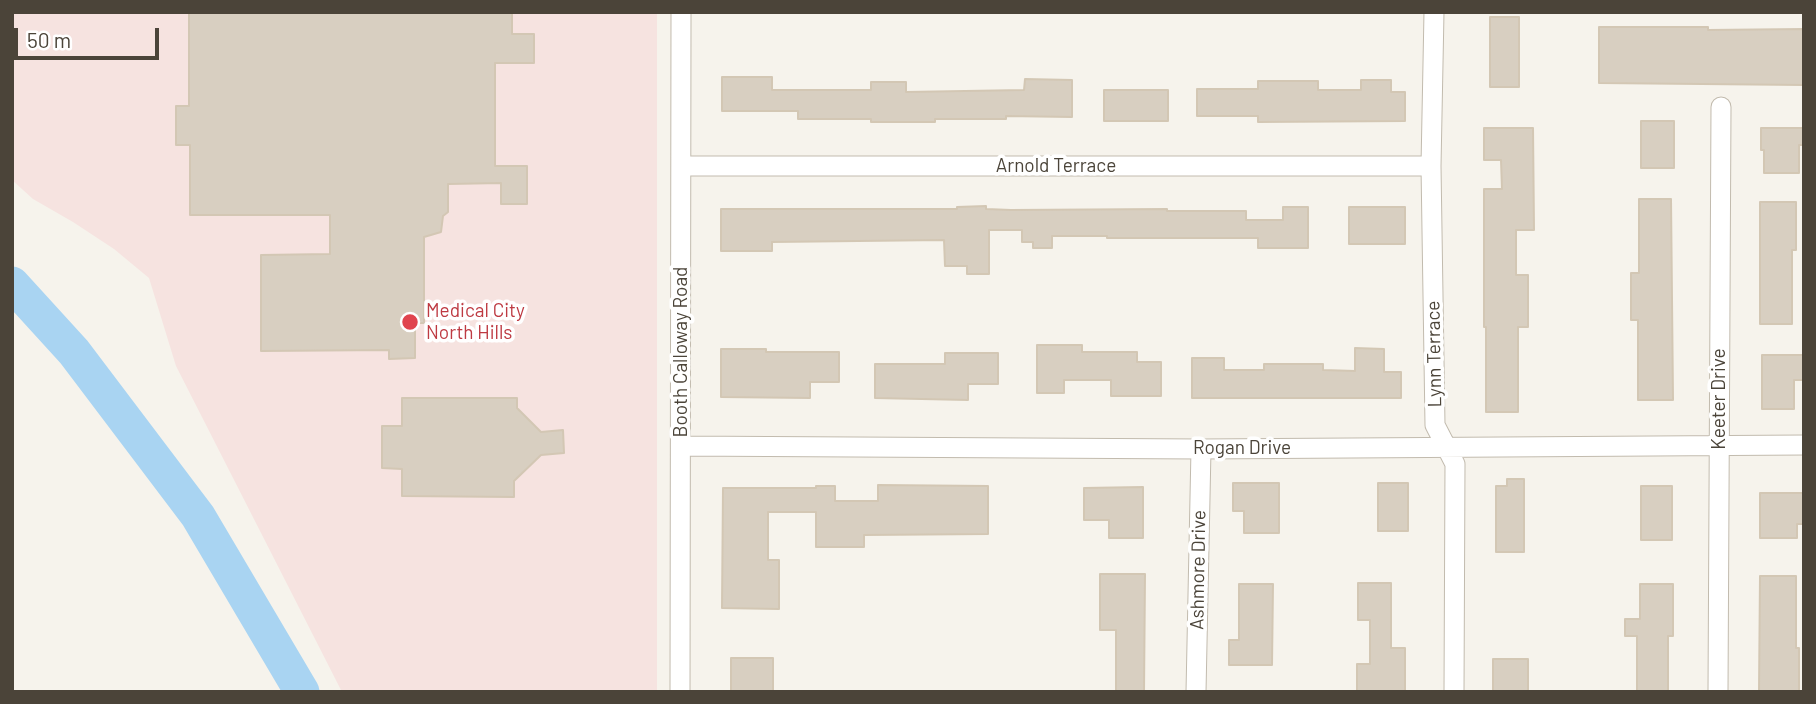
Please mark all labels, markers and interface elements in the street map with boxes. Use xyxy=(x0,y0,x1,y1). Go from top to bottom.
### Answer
scale bar xyxy=(18,14,163,58)
text: 50 m xyxy=(27,27,71,52)
street label: Arnold Terrace xyxy=(996,155,1116,177)
street label: Booth Calloway Road xyxy=(670,267,692,437)
place label: Medical City North Hills xyxy=(426,300,525,344)
street label: Lynn Terrace xyxy=(1422,300,1446,408)
marker: Medical City North Hills xyxy=(400,312,420,332)
street label: Keeter Drive xyxy=(1708,348,1730,450)
street label: Rogan Drive xyxy=(1193,437,1291,459)
street label: Ashmore Drive xyxy=(1186,510,1210,630)

